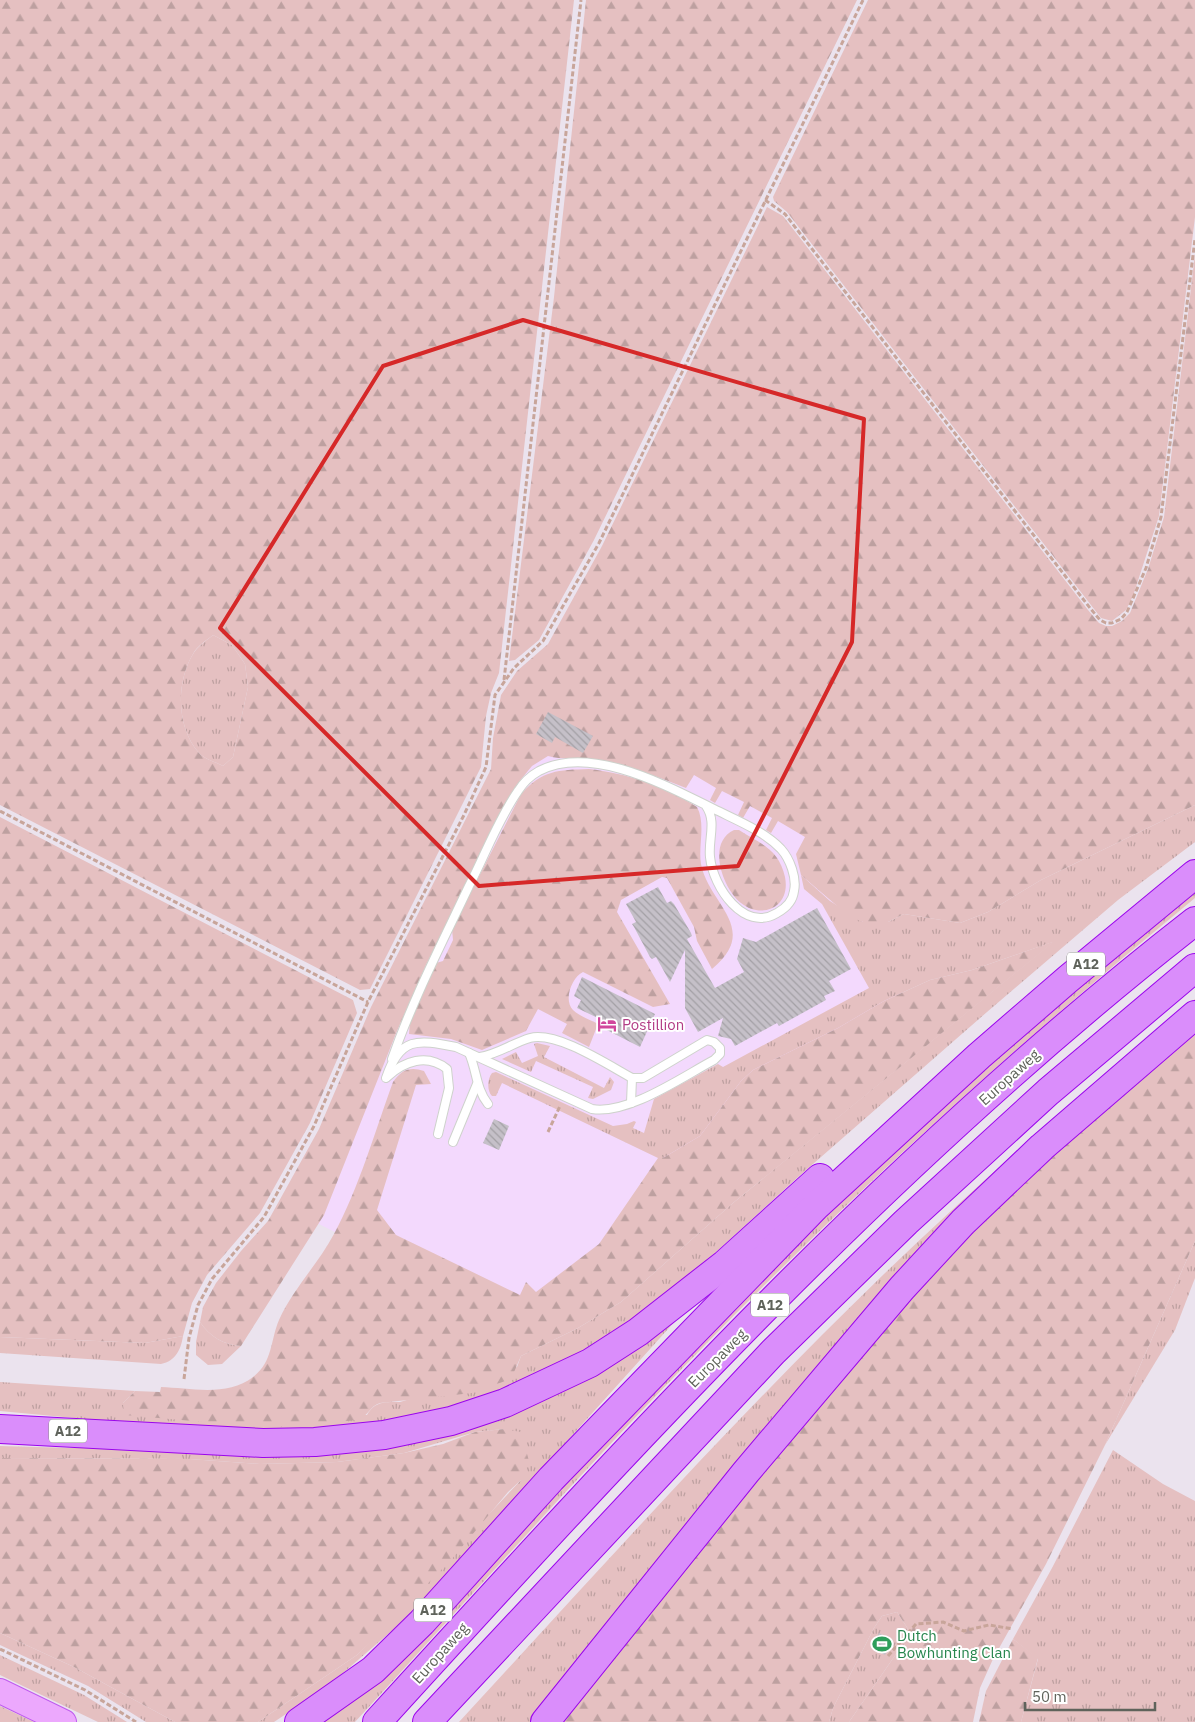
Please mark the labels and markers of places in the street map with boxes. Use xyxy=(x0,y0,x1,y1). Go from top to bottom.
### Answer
hotel icon: Postillion xyxy=(596,1013,618,1035)
place label: Postillion xyxy=(622,1015,684,1034)
place label: Dutch Bowhunting Clan xyxy=(897,1626,1011,1662)
sports icon: Dutch Bowhunting Clan xyxy=(871,1633,893,1655)

